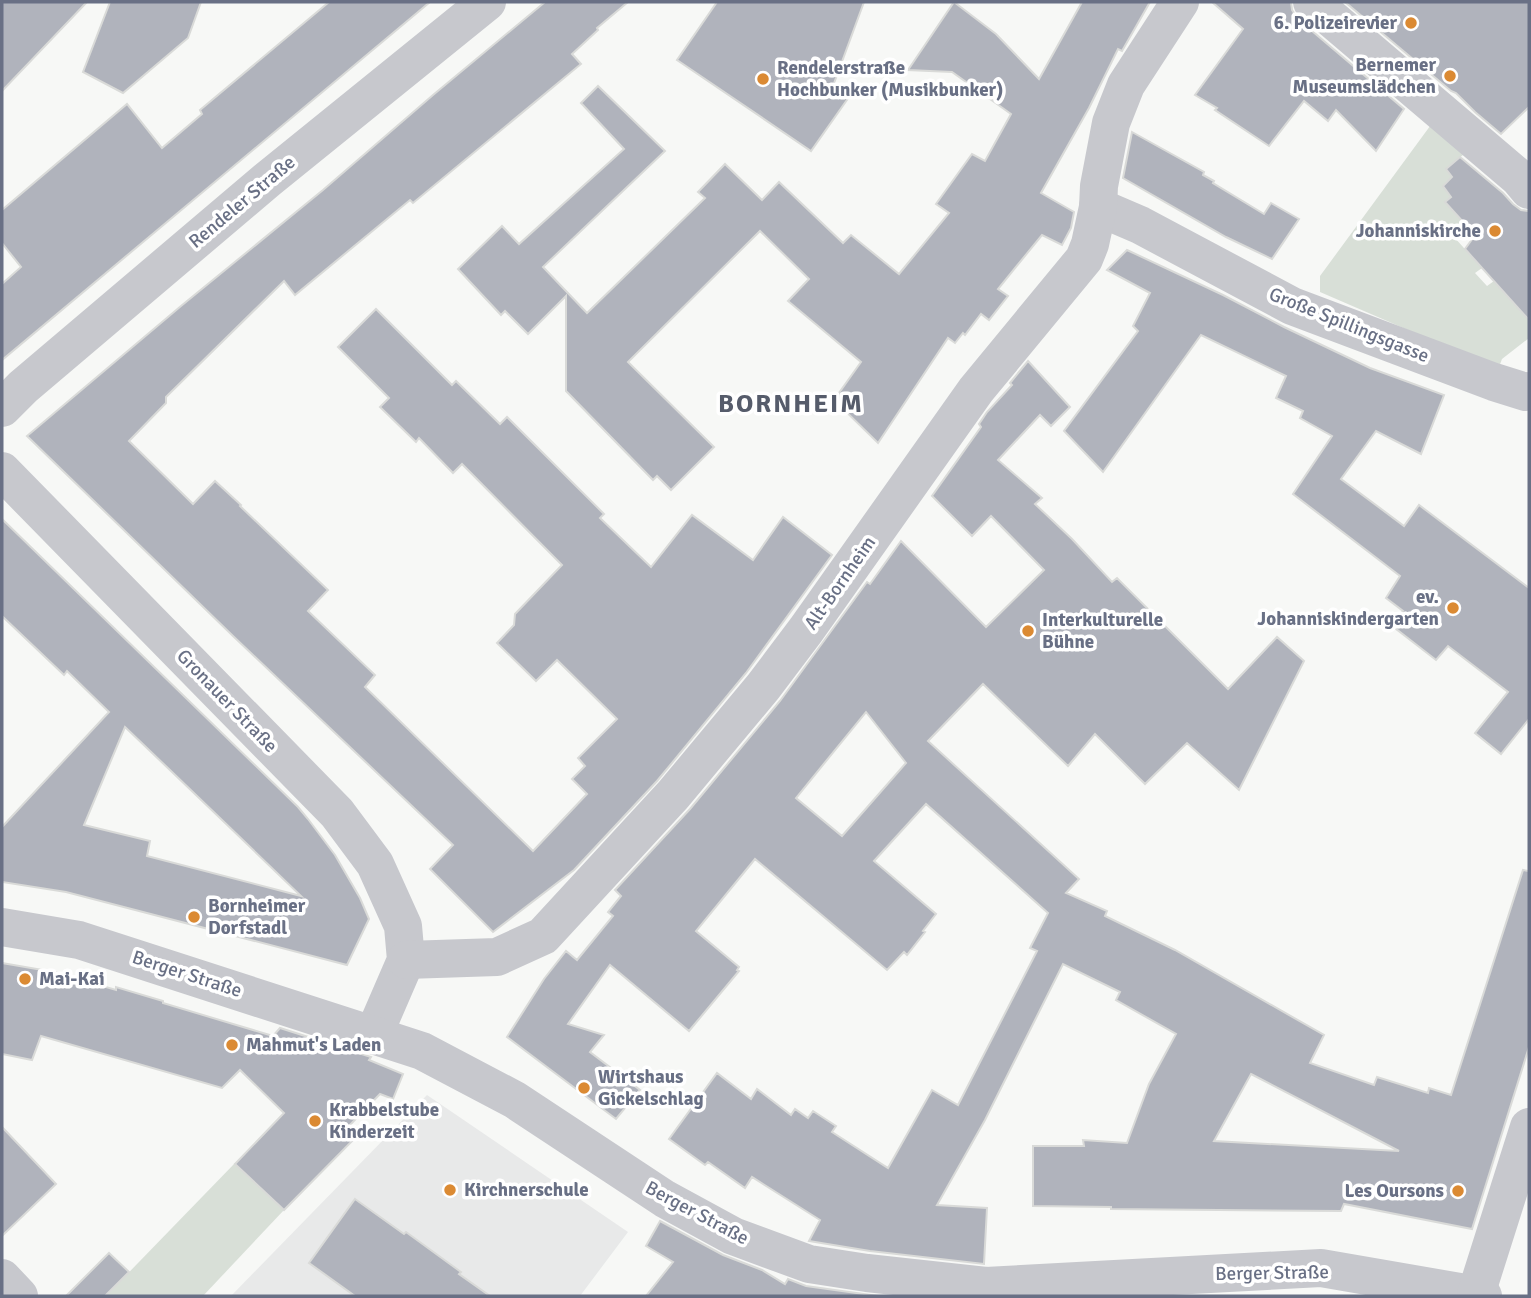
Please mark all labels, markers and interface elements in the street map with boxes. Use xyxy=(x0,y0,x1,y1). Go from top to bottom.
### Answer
place label: 6. Polizeirevier xyxy=(1274,11,1397,35)
marker: 6. Polizeirevier xyxy=(1403,15,1419,31)
place label: Bernemer Museumslädchen xyxy=(1293,53,1436,99)
place label: Rendelerstraße Hochbunker (Musikbunker) xyxy=(777,56,1003,102)
marker: Bernemer Museumslädchen xyxy=(1442,68,1458,84)
marker: Rendelerstraße Hochbunker (Musikbunker) xyxy=(755,71,771,87)
street label: Rendeler Straße xyxy=(184,150,300,254)
place label: Johanniskirche xyxy=(1356,219,1481,243)
marker: Johanniskirche xyxy=(1487,223,1503,239)
street label: Große Spillingsgasse xyxy=(1265,282,1433,368)
district label: BORNHEIM xyxy=(718,388,864,420)
street label: Alt-Bornheim xyxy=(799,532,881,634)
place label: ev. Johanniskindergarten xyxy=(1257,585,1439,631)
marker: ev. Johanniskindergarten xyxy=(1445,600,1461,616)
place label: Interkulturelle Bühne xyxy=(1042,608,1163,654)
marker: Interkulturelle Bühne xyxy=(1020,623,1036,639)
street label: Gronauer Straße xyxy=(172,644,282,758)
place label: Bornheimer Dorfstadl xyxy=(208,894,306,940)
marker: Bornheimer Dorfstadl xyxy=(186,909,202,925)
street label: Berger Straße xyxy=(129,945,245,1003)
place label: Mai-Kai xyxy=(39,967,105,991)
marker: Mai-Kai xyxy=(17,971,33,987)
place label: Mahmut's Laden xyxy=(246,1033,381,1057)
marker: Mahmut's Laden xyxy=(224,1037,240,1053)
place label: Wirtshaus Gickelschlag xyxy=(598,1065,704,1111)
marker: Wirtshaus Gickelschlag xyxy=(576,1080,592,1096)
place label: Krabbelstube Kinderzeit xyxy=(329,1098,439,1144)
marker: Krabbelstube Kinderzeit xyxy=(307,1113,323,1129)
street label: Berger Straße xyxy=(641,1176,753,1250)
place label: Kirchnerschule xyxy=(464,1178,589,1202)
place label: Les Oursons xyxy=(1344,1179,1444,1203)
marker: Kirchnerschule xyxy=(442,1182,458,1198)
marker: Les Oursons xyxy=(1450,1183,1466,1199)
street label: Berger Straße xyxy=(1215,1260,1329,1286)

